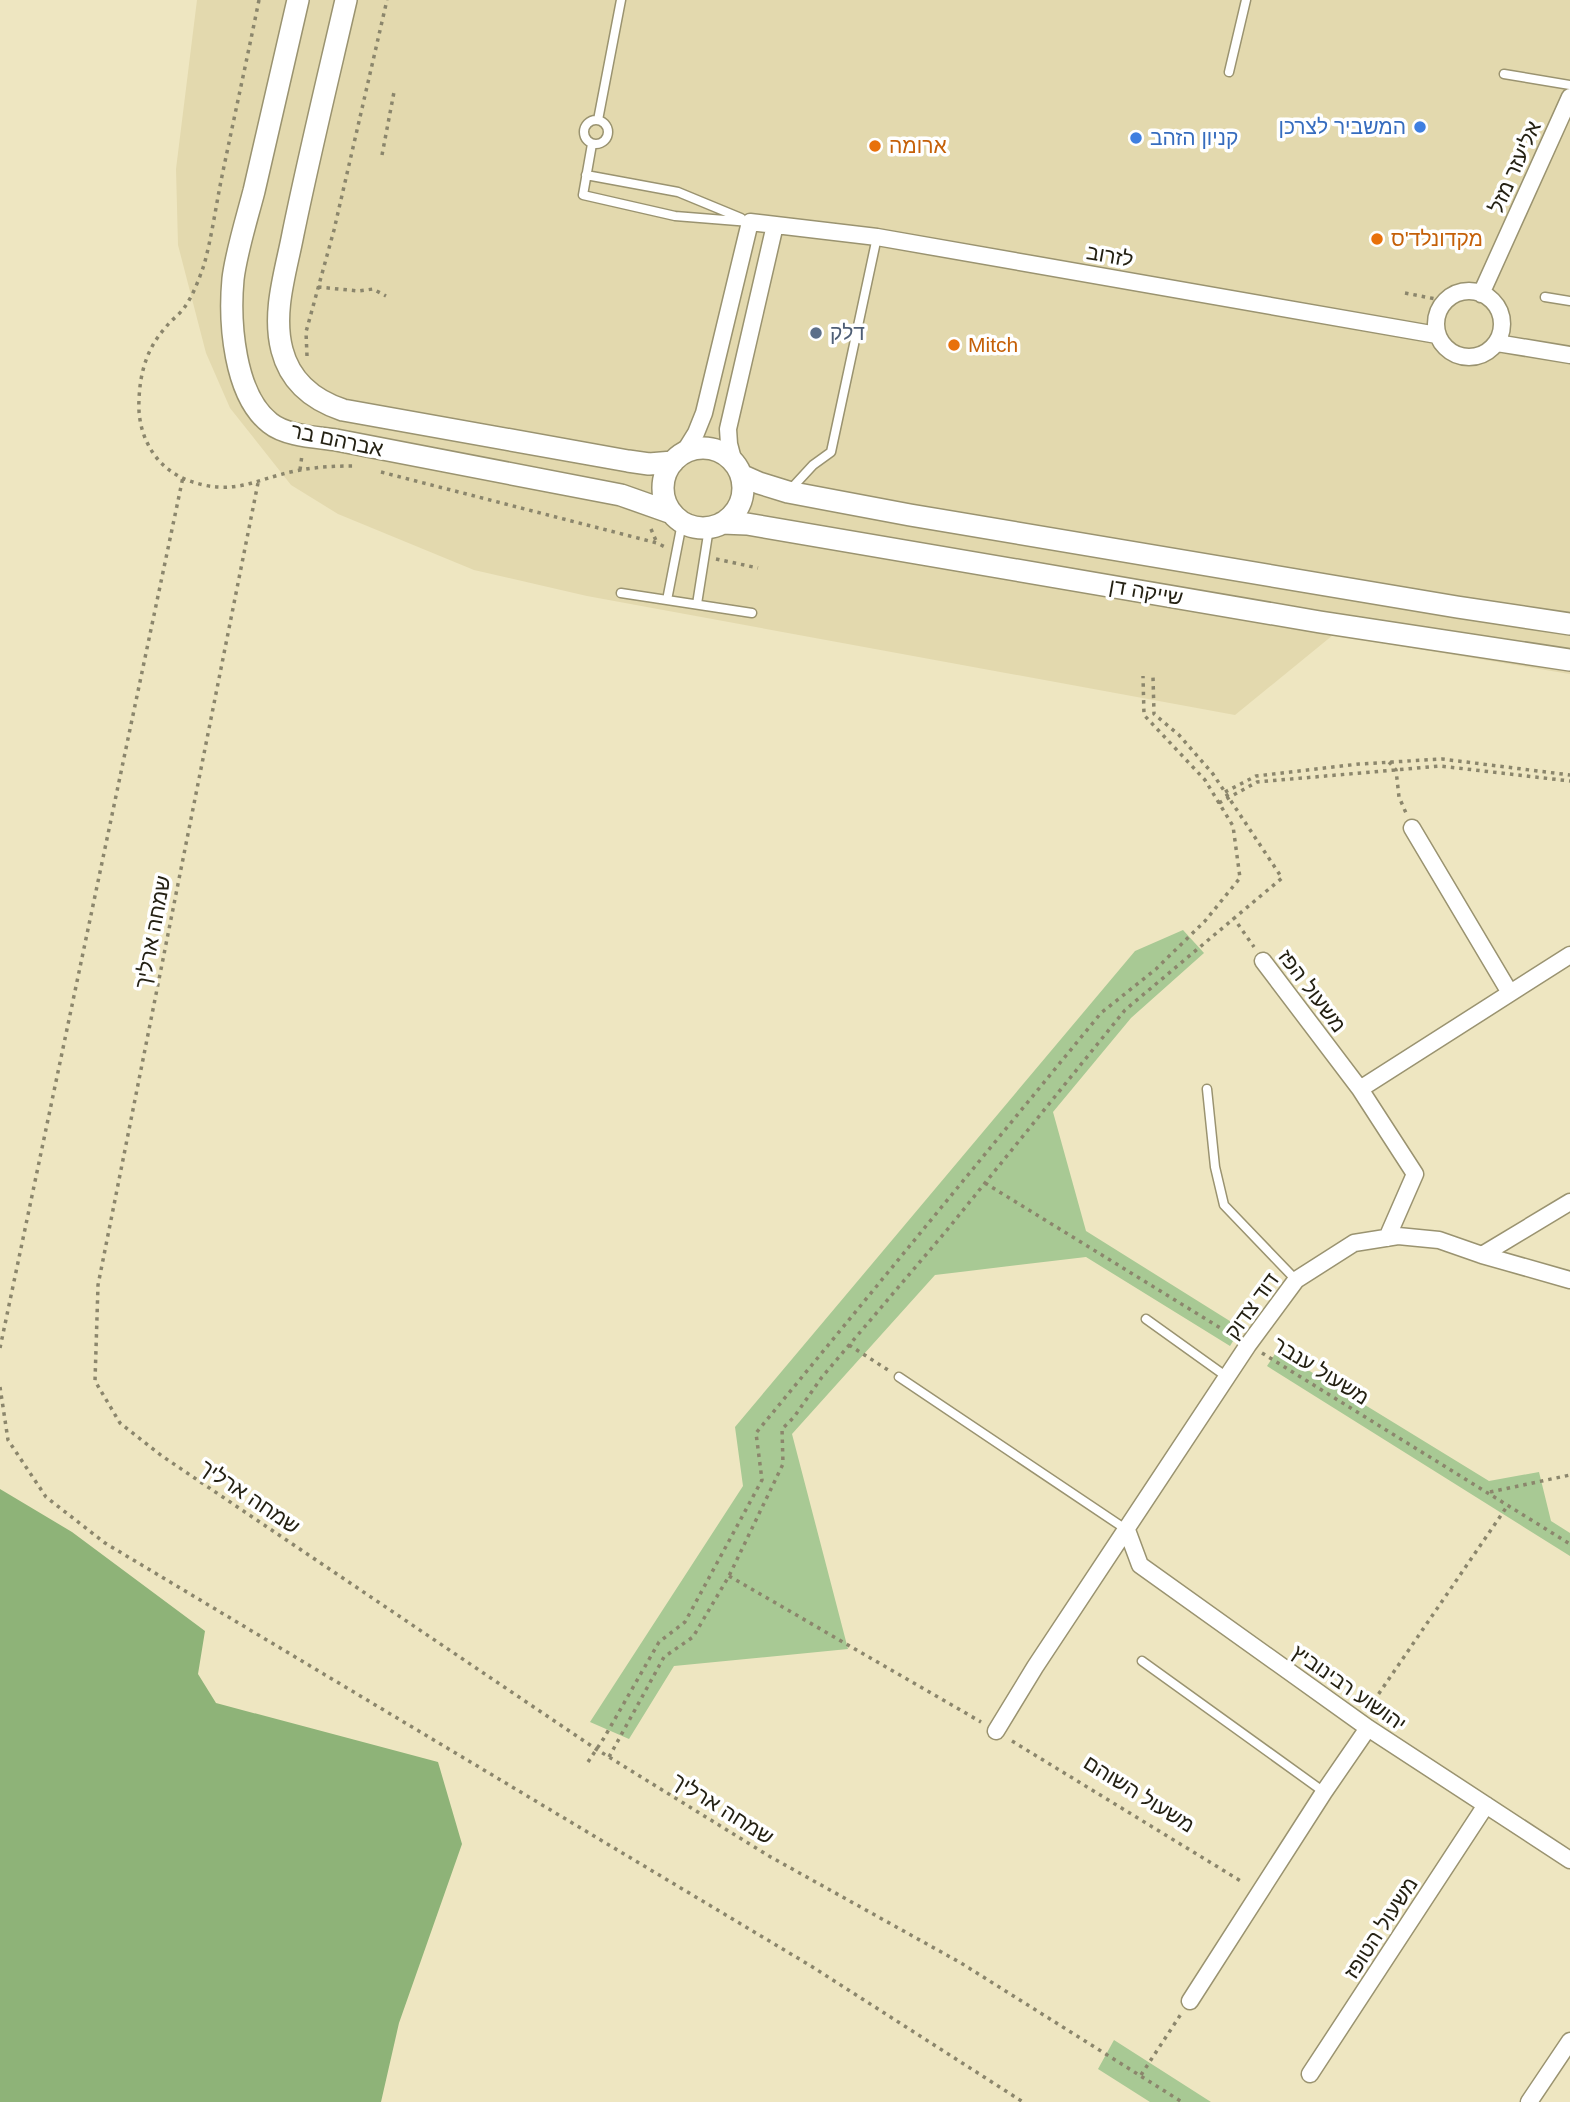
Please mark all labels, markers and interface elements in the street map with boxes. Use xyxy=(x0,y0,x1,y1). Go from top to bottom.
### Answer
place label: המשביר לצרכן xyxy=(1278,115,1406,138)
street label: אליעזר מזל xyxy=(1484,117,1545,216)
marker: המשביר לצרכן xyxy=(1412,119,1428,135)
place label: קניון הזהב xyxy=(1150,126,1238,149)
marker: קניון הזהב xyxy=(1128,130,1144,146)
place label: ארומה xyxy=(889,134,947,157)
marker: ארומה xyxy=(867,138,883,154)
place label: מקדונלד'ס xyxy=(1391,227,1483,250)
marker: מקדונלד'ס xyxy=(1369,231,1385,247)
street label: לזרוב xyxy=(1085,240,1135,271)
place label: דלק xyxy=(830,321,865,344)
marker: דלק xyxy=(808,325,824,341)
place label: Mitch xyxy=(968,333,1018,356)
marker: Mitch xyxy=(946,337,962,353)
street label: אברהם בר xyxy=(289,419,385,460)
street label: שייקה דן xyxy=(1107,574,1185,609)
street label: שמחה ארליך xyxy=(130,874,175,990)
street label: משעול הפז xyxy=(1274,945,1351,1036)
street label: דוד צדוק xyxy=(1220,1268,1283,1343)
street label: משעול ענבר xyxy=(1269,1332,1373,1409)
street label: שמחה ארליך xyxy=(196,1455,304,1538)
street label: יהושוע רבינוביץ xyxy=(1288,1640,1411,1735)
street label: משעול השוהם xyxy=(1080,1750,1199,1837)
street label: שמחה ארליך xyxy=(669,1768,778,1849)
street label: משעול הטופז xyxy=(1339,1873,1422,1983)

